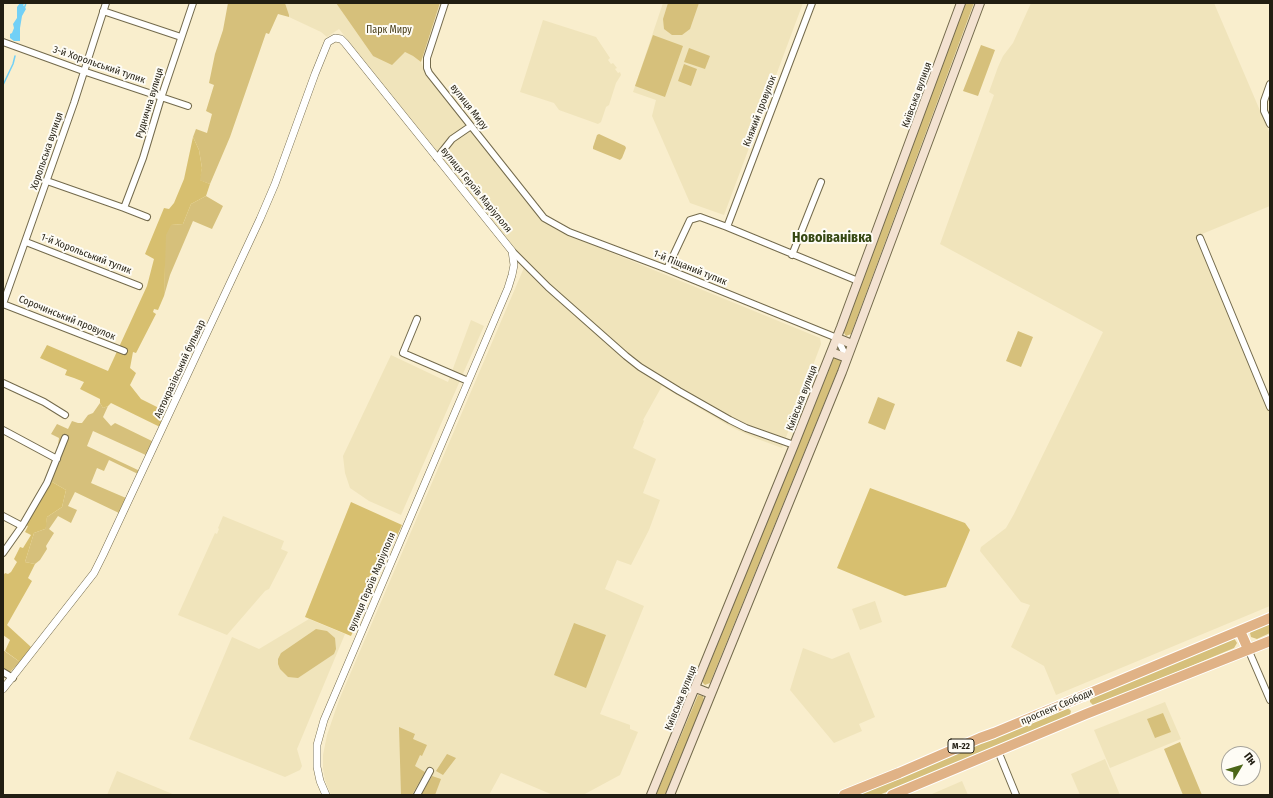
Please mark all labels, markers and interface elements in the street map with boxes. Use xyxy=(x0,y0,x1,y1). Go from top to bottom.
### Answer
park label: Парк Миру xyxy=(366,24,412,36)
street label: 3-й Хорольський тупик xyxy=(51,44,147,86)
street label: Київська вулиця xyxy=(900,61,934,129)
street label: Руднична вулиця xyxy=(134,66,166,140)
street label: Княжий провулок xyxy=(741,74,779,148)
street label: вулиця Миру xyxy=(447,82,491,132)
street label: Хорольська вулиця xyxy=(28,111,66,191)
street label: вулиця Героїв Маріуполя xyxy=(438,145,514,235)
district label: Новоіванівка xyxy=(792,230,872,246)
street label: 1-й Хорольський тупик xyxy=(39,231,133,277)
street label: 1-й Піщаний тупик xyxy=(651,248,729,288)
street label: Сорочинський провулок xyxy=(17,293,117,343)
street label: Автокразівський бульвар xyxy=(152,318,208,420)
street label: Київська вулиця xyxy=(784,364,820,432)
street label: вулиця Героїв Маріуполя xyxy=(346,531,398,633)
street label: Київська вулиця xyxy=(663,664,699,732)
street label: проспект Свободи xyxy=(1019,686,1095,728)
road number: М-22 xyxy=(948,739,974,753)
north arrow xyxy=(1221,746,1261,786)
text: Пн xyxy=(1241,750,1259,768)

